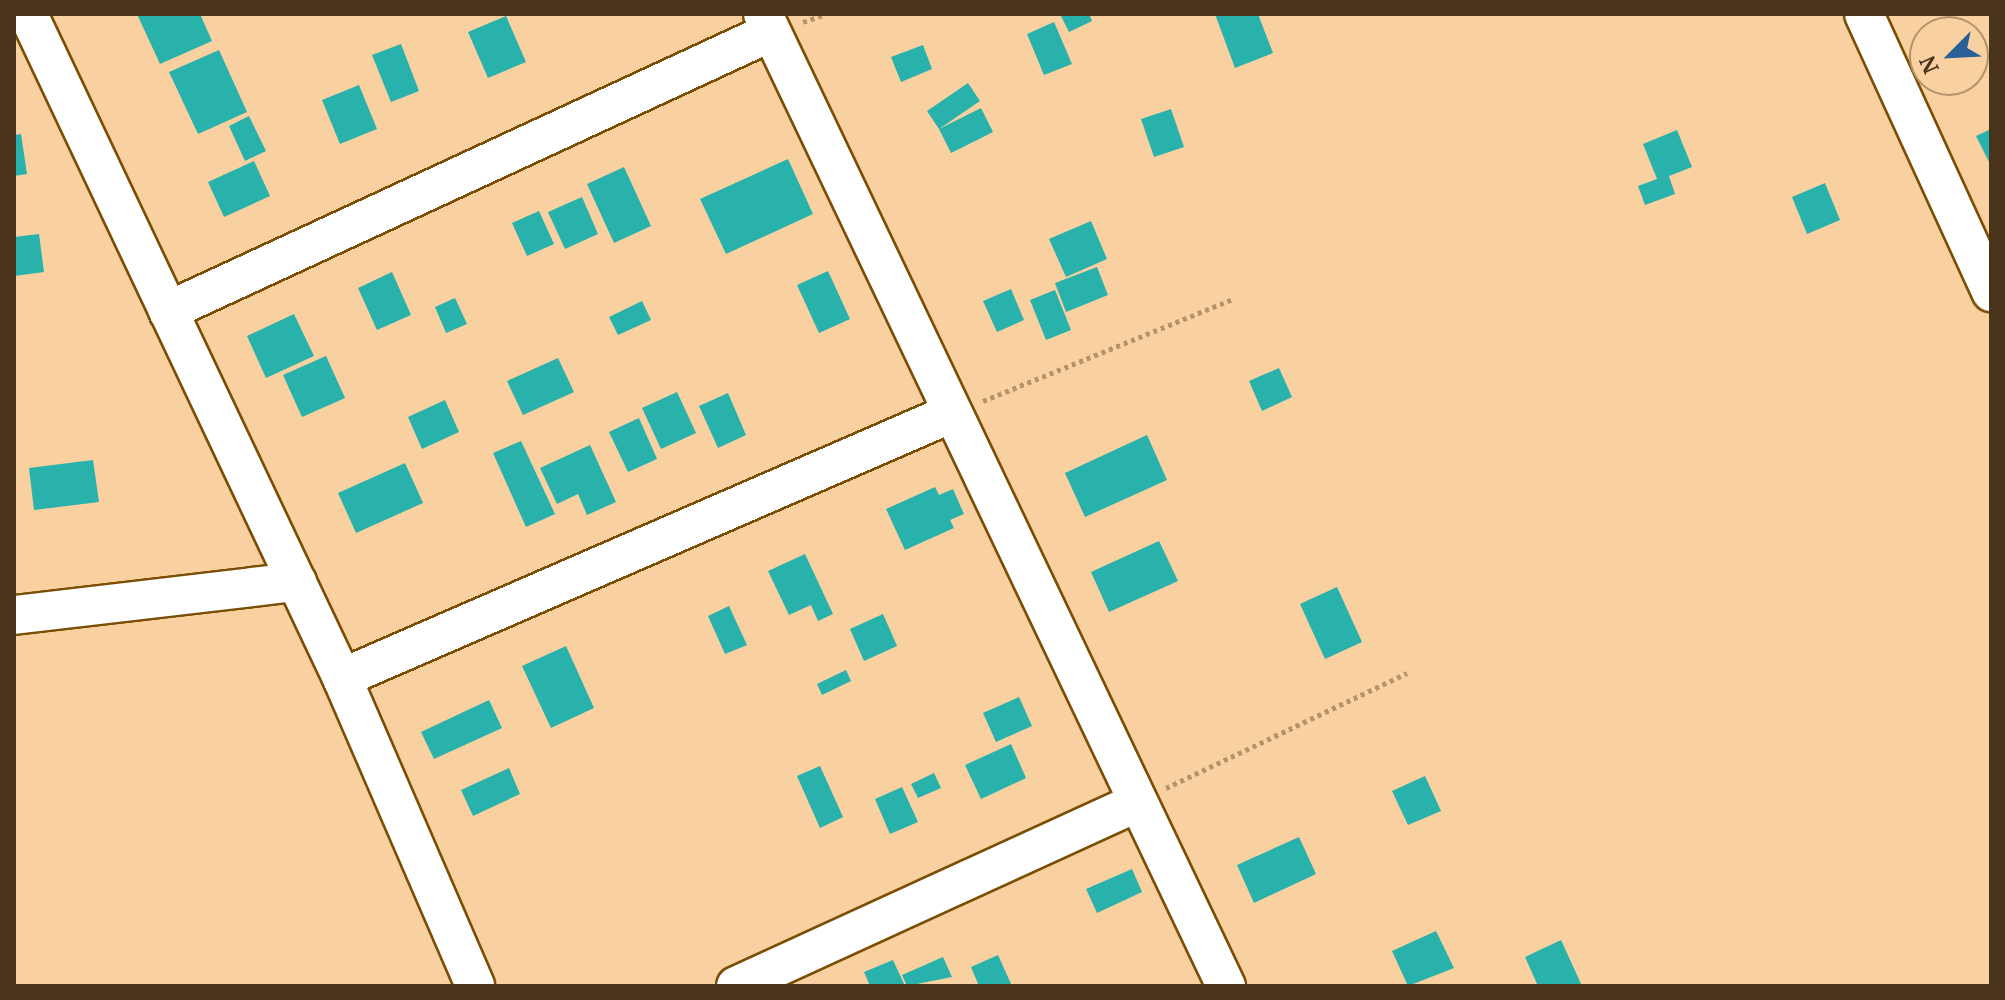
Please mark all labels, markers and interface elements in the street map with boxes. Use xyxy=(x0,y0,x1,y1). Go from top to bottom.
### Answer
north arrow xyxy=(1909,16,1989,96)
text: N xyxy=(1912,52,1945,79)

